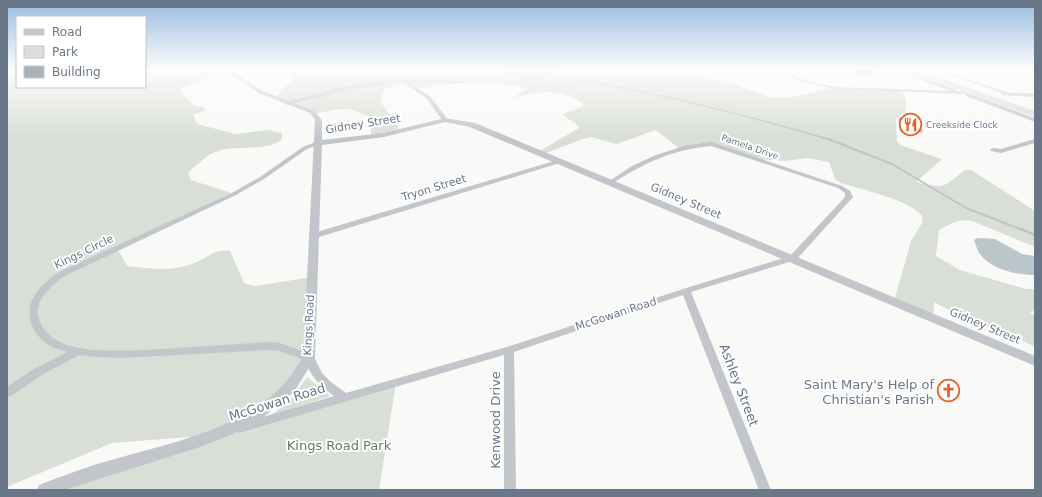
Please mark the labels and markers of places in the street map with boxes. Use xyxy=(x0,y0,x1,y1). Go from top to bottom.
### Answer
restaurant icon: Creekside Clock xyxy=(898,112,924,138)
place label: Creekside Clock xyxy=(926,120,999,130)
place label: Saint Mary's Help of Christian's Parish xyxy=(804,377,934,407)
church icon: Saint Mary's Help of Christian's Parish xyxy=(936,378,962,404)

